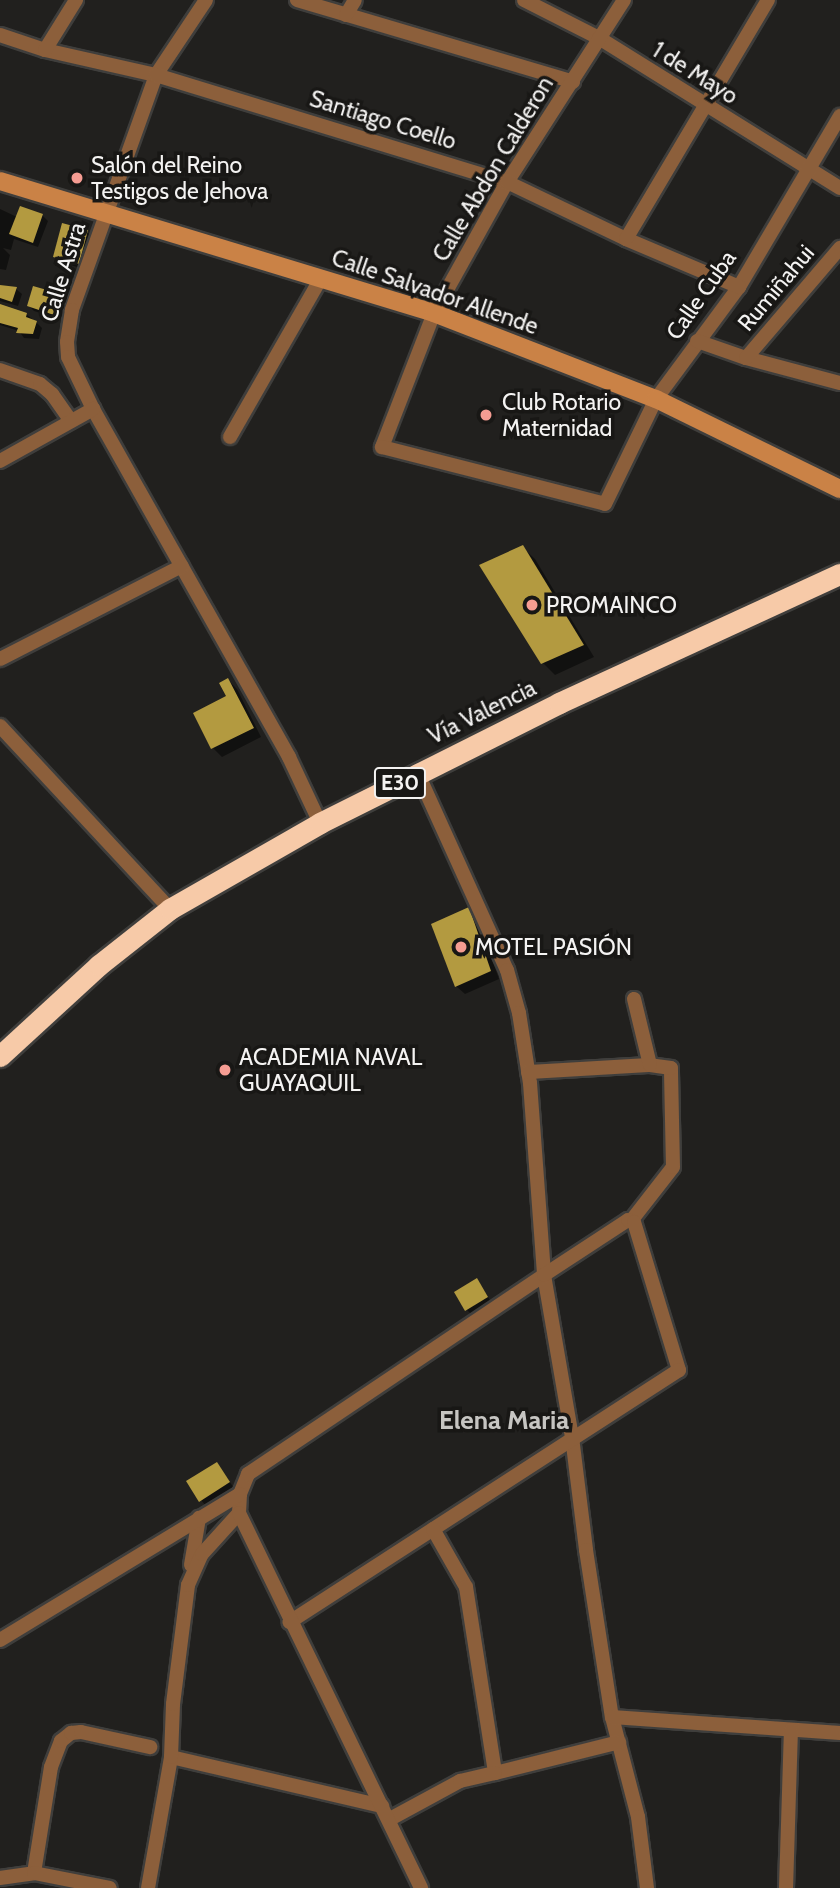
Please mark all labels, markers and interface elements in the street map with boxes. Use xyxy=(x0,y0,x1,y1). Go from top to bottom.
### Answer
street label: 1 de Mayo xyxy=(647,36,743,110)
street label: Calle Abdon Calderon xyxy=(427,72,559,266)
street label: Santiago Coello xyxy=(306,85,460,155)
place label: Salón del Reino Testigos de Jehova xyxy=(91,151,268,205)
marker: Salón del Reino Testigos de Jehova xyxy=(69,170,85,186)
street label: Calle Astra xyxy=(35,219,91,325)
street label: Rumiñahui xyxy=(732,239,820,337)
street label: Calle Salvador Allende xyxy=(328,244,542,340)
street label: Calle Cuba xyxy=(660,245,742,345)
place label: Club Rotario Maternidad xyxy=(502,388,621,442)
marker: Club Rotario Maternidad xyxy=(476,405,496,425)
place label: PROMAINCO xyxy=(546,591,677,619)
marker: PROMAINCO xyxy=(524,597,540,613)
street label: Vía Valencia xyxy=(424,674,540,750)
road number: E30 xyxy=(374,766,426,800)
place label: MOTEL PASIÓN xyxy=(475,933,632,961)
marker: MOTEL PASIÓN xyxy=(453,939,469,955)
place label: ACADEMIA NAVAL GUAYAQUIL xyxy=(239,1043,422,1097)
marker: ACADEMIA NAVAL GUAYAQUIL xyxy=(217,1062,233,1078)
district label: Elena Maria xyxy=(439,1405,569,1437)

